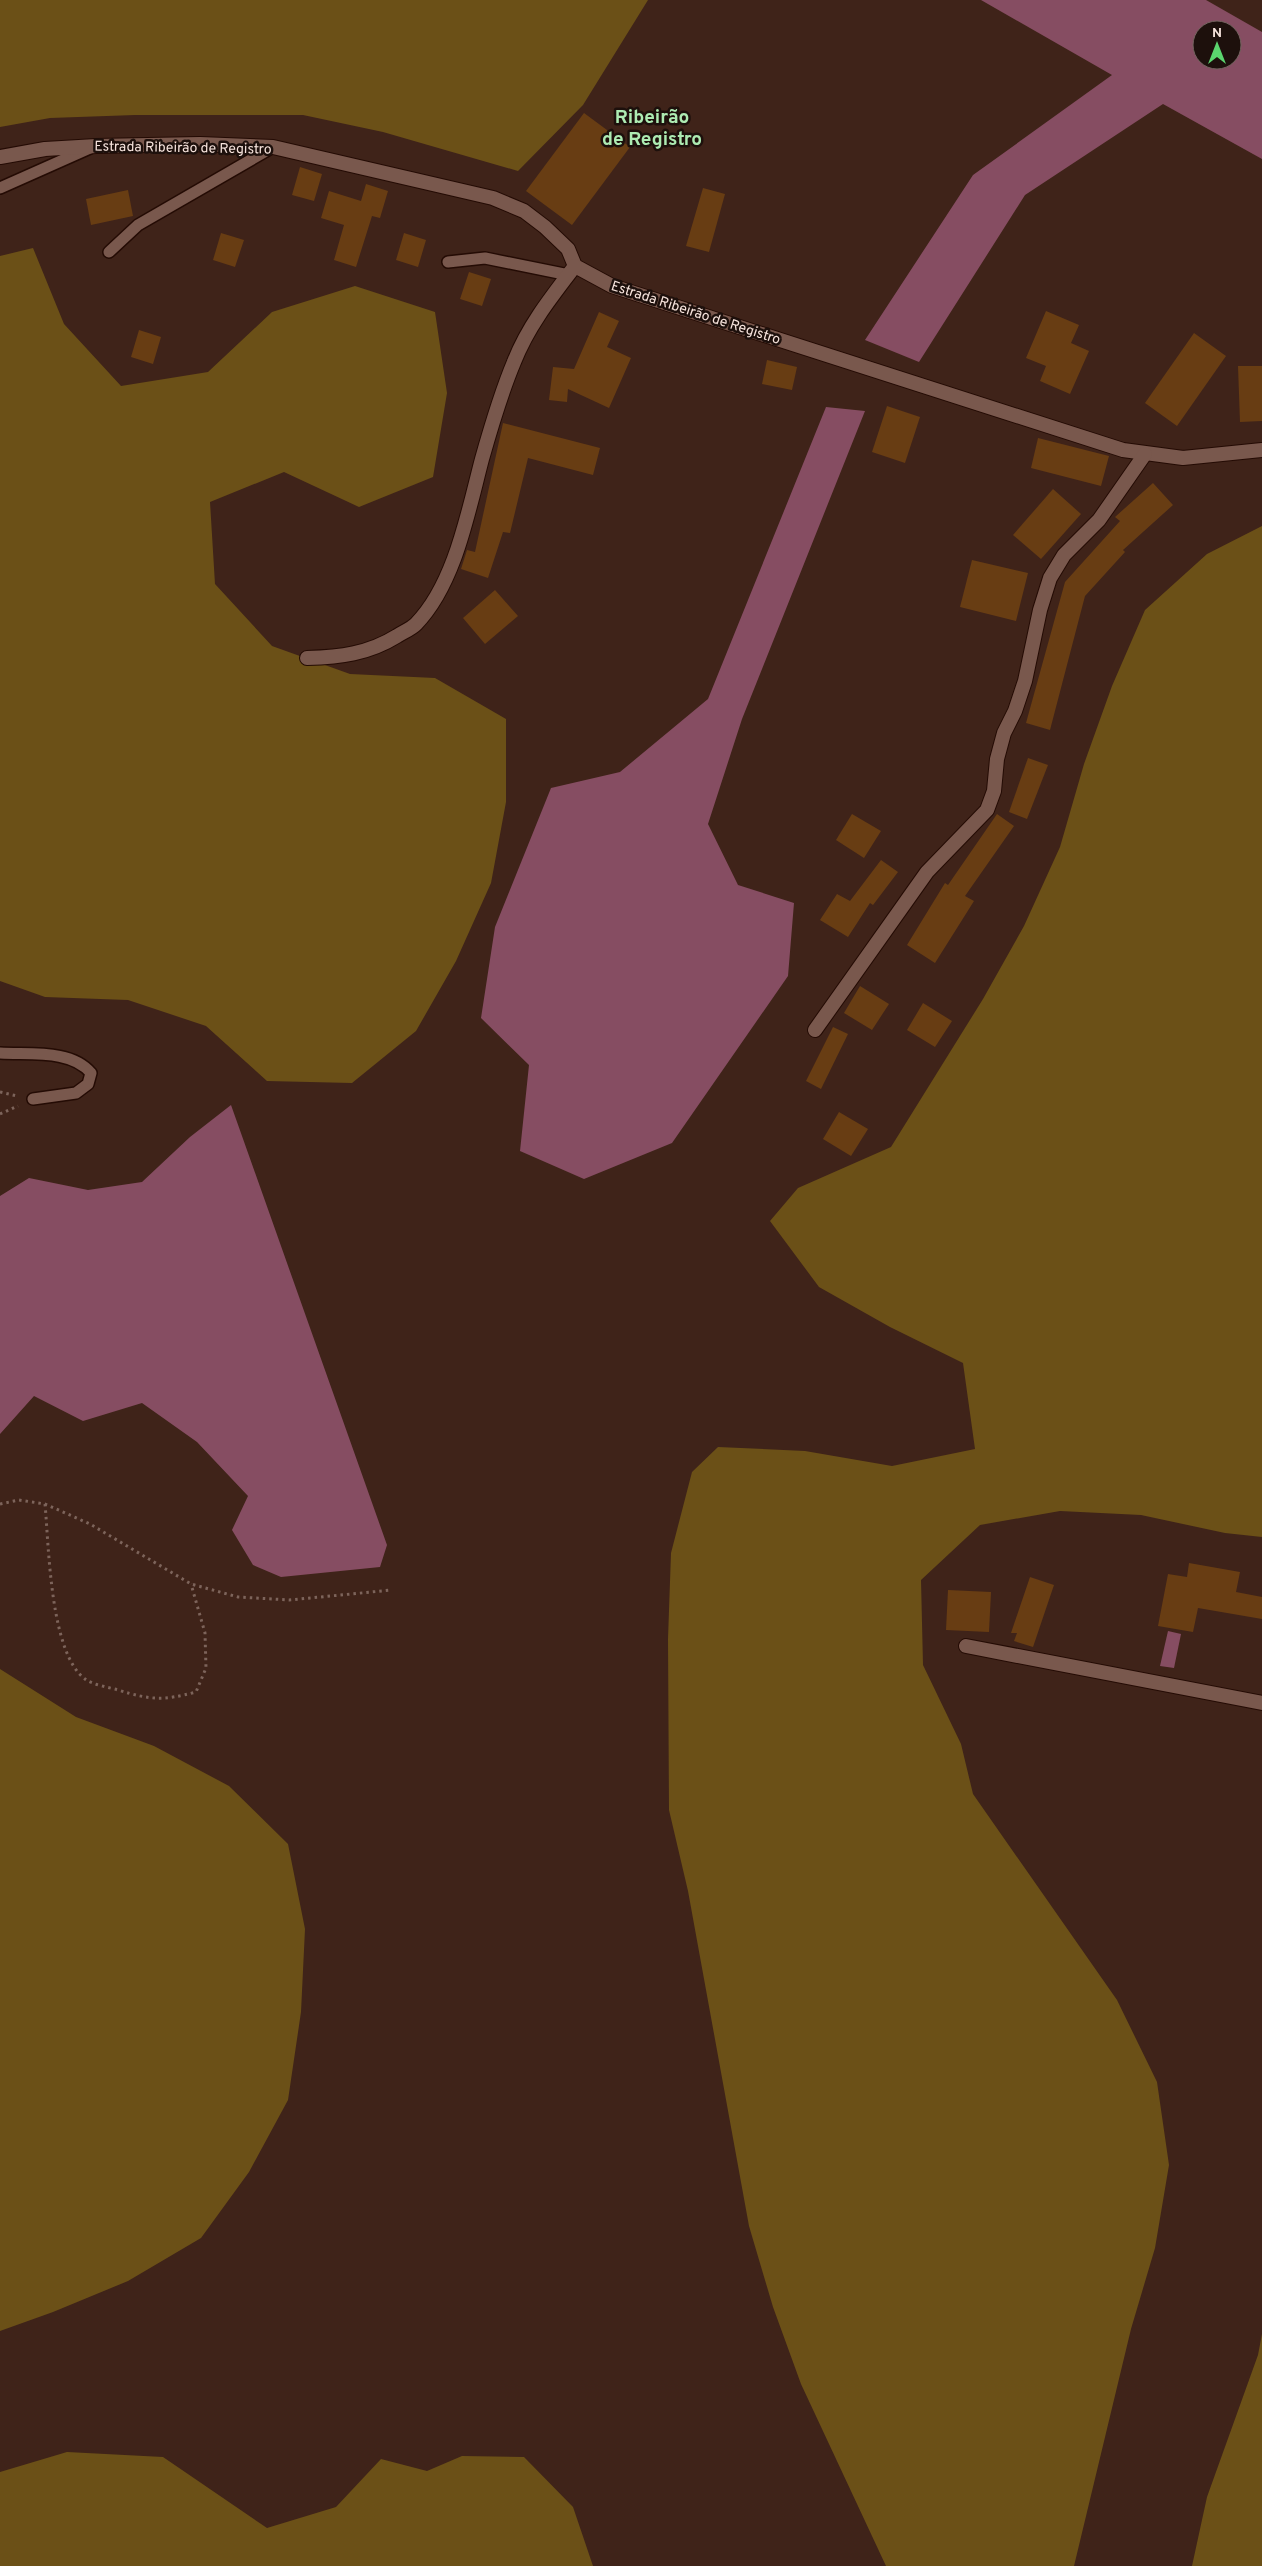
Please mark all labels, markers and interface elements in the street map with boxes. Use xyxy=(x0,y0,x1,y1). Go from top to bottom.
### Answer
north arrow xyxy=(1192,20,1242,70)
text: N xyxy=(1212,25,1222,42)
district label: Ribeirão de Registro xyxy=(602,106,702,152)
street label: Estrada Ribeirão de Registro xyxy=(94,138,272,159)
street label: Estrada Ribeirão de Registro xyxy=(609,278,783,349)

